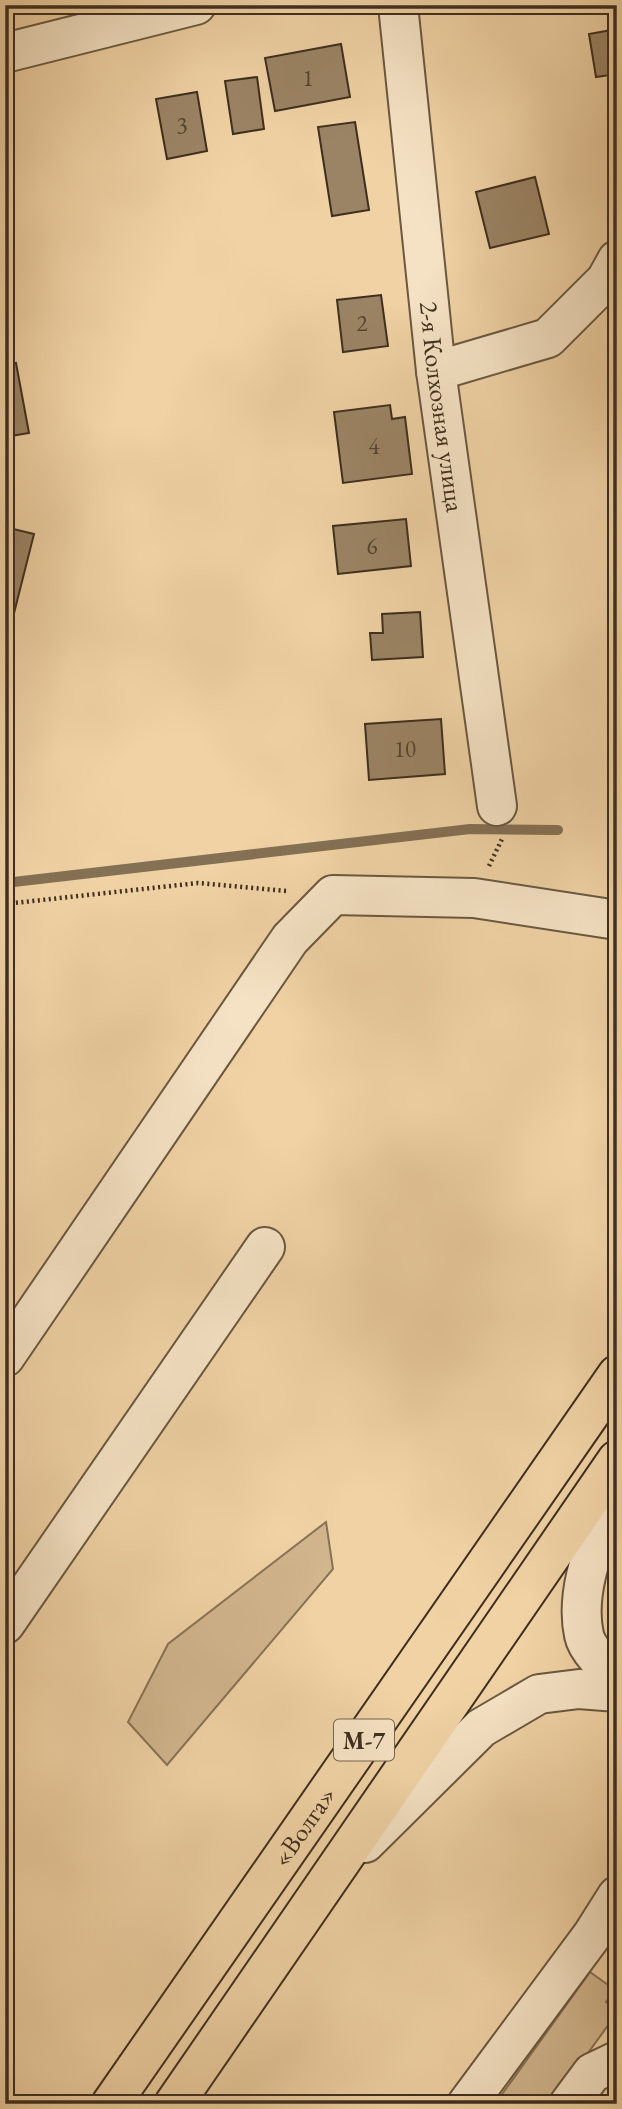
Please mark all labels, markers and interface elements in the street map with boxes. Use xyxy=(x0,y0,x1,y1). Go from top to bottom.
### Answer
house number: 1 xyxy=(302,63,314,93)
house number: 3 xyxy=(176,110,188,140)
street label: 2-я Колхозная улица xyxy=(412,299,473,515)
house number: 2 xyxy=(356,308,368,338)
house number: 4 xyxy=(368,431,380,461)
house number: 6 xyxy=(366,531,378,561)
house number: 10 xyxy=(394,734,416,764)
road number: М-7 xyxy=(334,1720,394,1760)
street label: «Волга» xyxy=(264,1779,344,1873)

